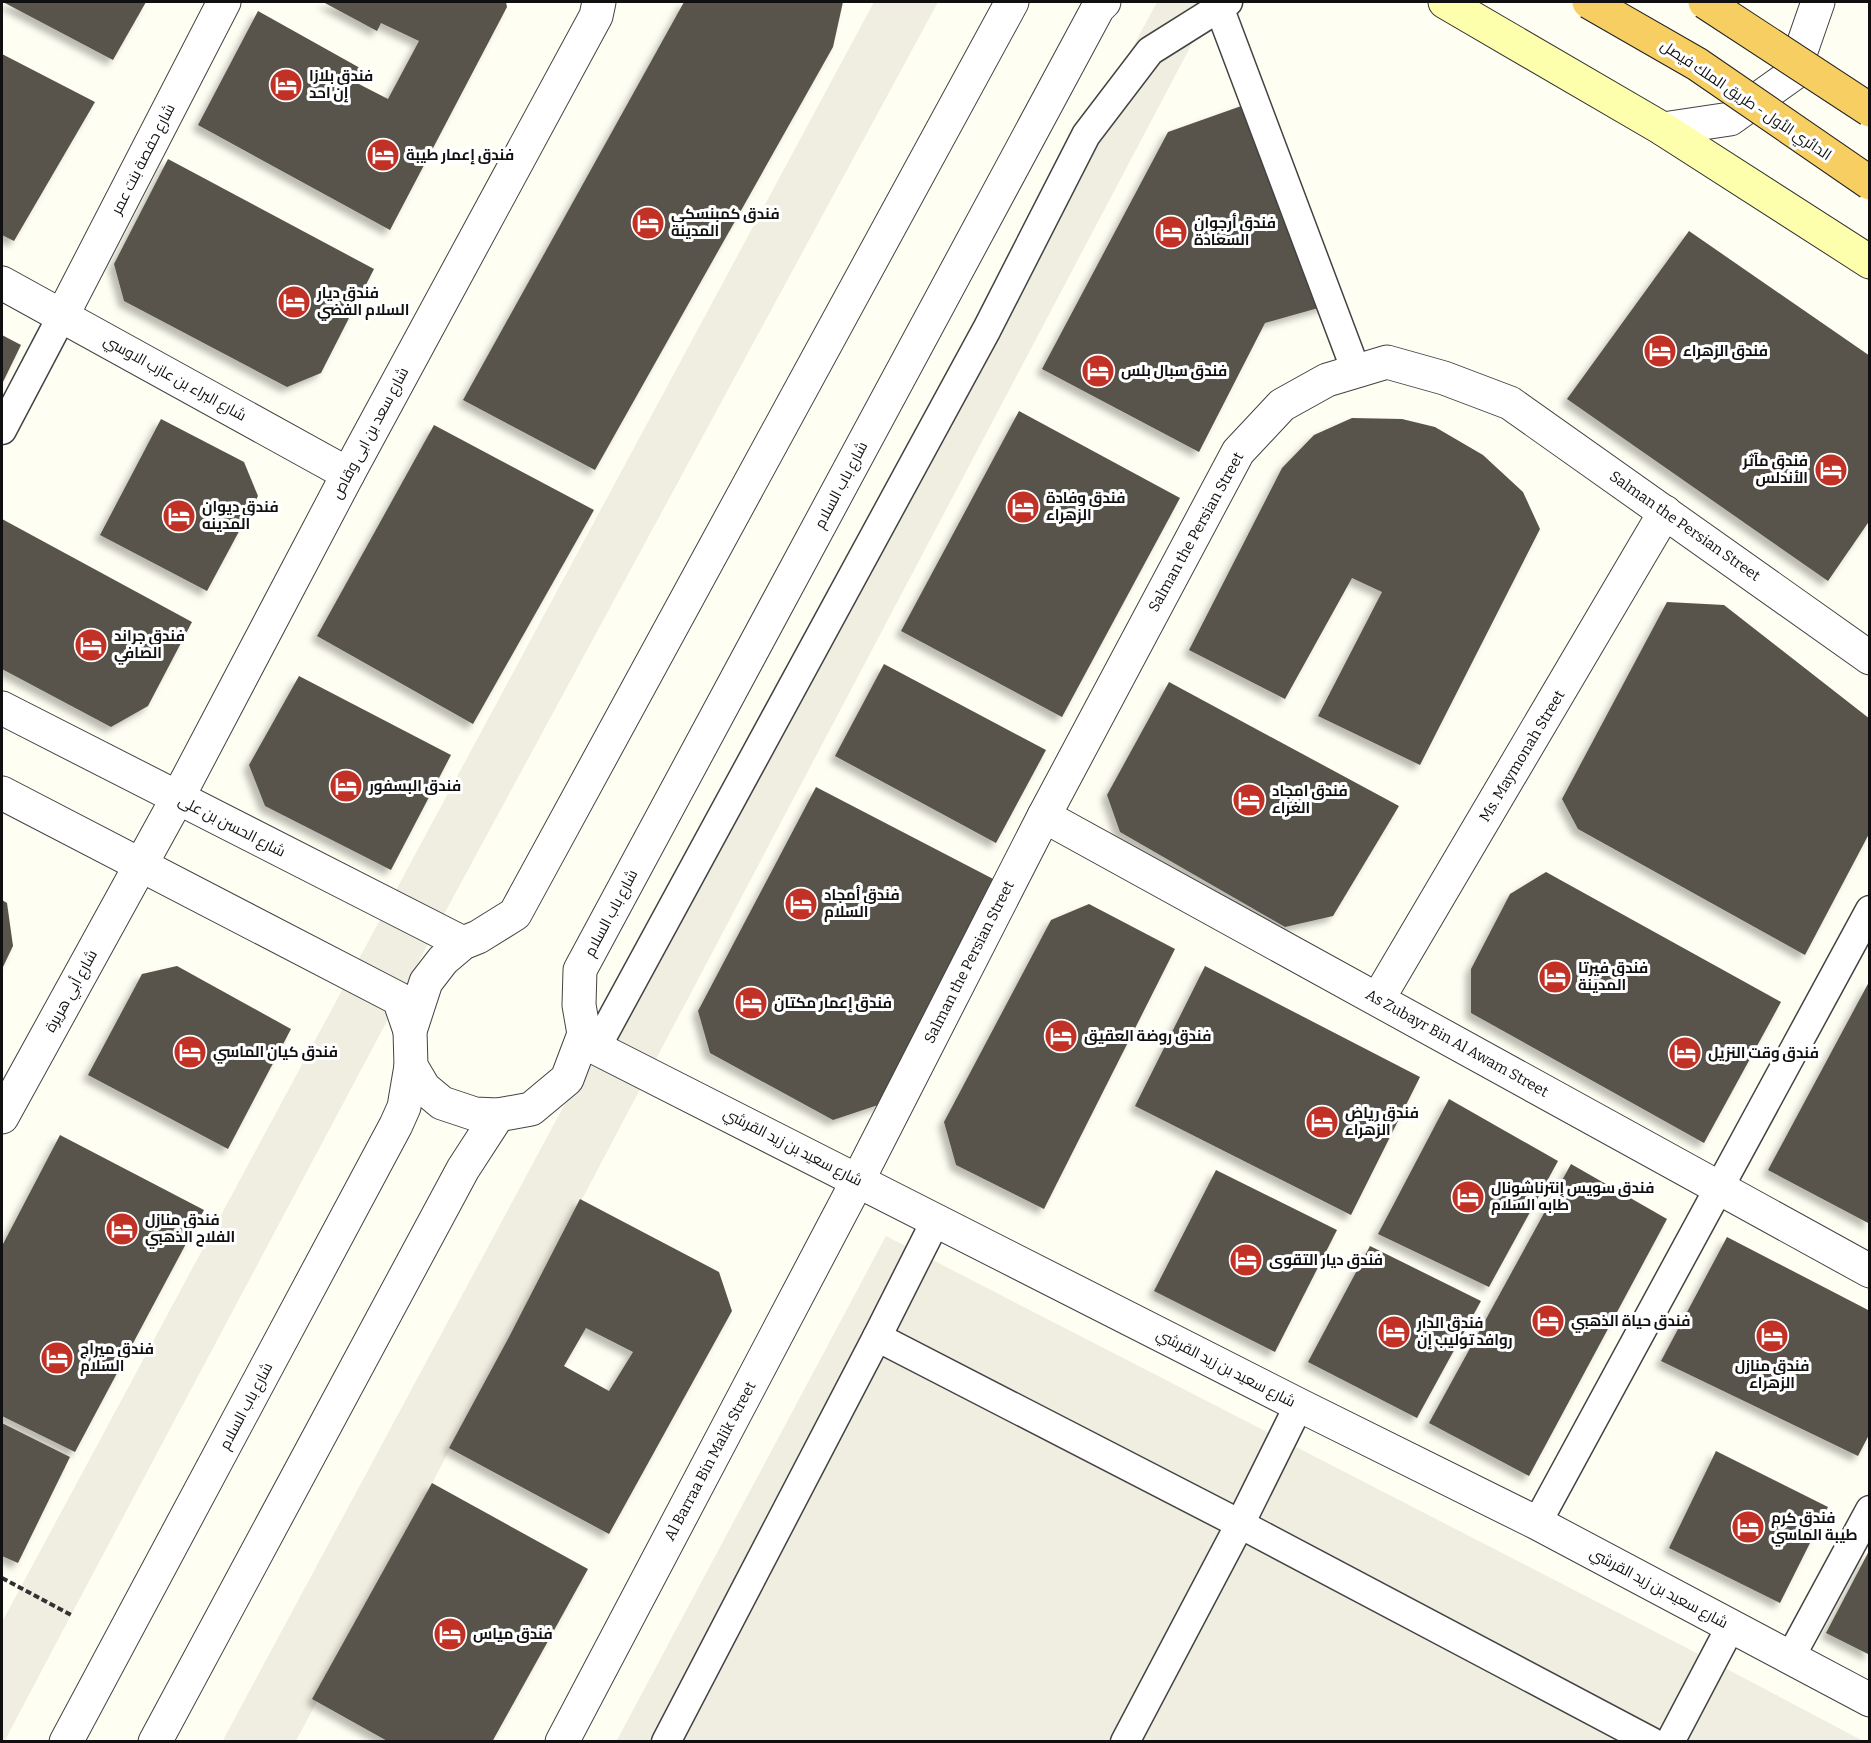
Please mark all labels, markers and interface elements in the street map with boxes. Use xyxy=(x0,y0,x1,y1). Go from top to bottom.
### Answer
street label: الدائري الأول - طريق الملك فيصل xyxy=(1656,36,1835,166)
hotel icon: فندق بلازا إن احد xyxy=(268,67,304,103)
place label: فندق بلازا إن احد xyxy=(309,67,373,103)
street label: شارع حفصة بنت عمر xyxy=(107,101,180,219)
hotel icon: فندق إعمار طيبة xyxy=(365,137,401,173)
place label: فندق إعمار طيبة xyxy=(406,146,514,165)
hotel icon: فندق كمبنسكي المدينة xyxy=(630,205,666,241)
place label: فندق كمبنسكي المدينة xyxy=(671,205,780,240)
place label: فندق أرجوان السعادة xyxy=(1194,213,1276,249)
hotel icon: فندق أرجوان السعادة xyxy=(1153,214,1189,250)
hotel icon: فندق ديار السلام الفضي xyxy=(276,284,312,320)
place label: فندق ديار السلام الفضي xyxy=(316,284,409,321)
street label: شارع البراء بن عازب الاوسي xyxy=(99,331,249,427)
hotel icon: فندق الزهراء xyxy=(1642,333,1678,369)
place label: فندق الزهراء xyxy=(1683,342,1768,360)
hotel icon: فندق سبال بلس xyxy=(1080,353,1116,389)
place label: فندق سبال بلس xyxy=(1121,362,1227,380)
street label: شارع سعد بن ابى وقاص xyxy=(328,364,414,503)
street label: شارع باب السلام xyxy=(811,438,873,532)
street label: Salman the Persian Street xyxy=(1145,449,1248,615)
place label: فندق مآثر الأندلس xyxy=(1742,452,1808,487)
hotel icon: فندق مآثر الأندلس xyxy=(1813,452,1849,488)
street label: Salman the Persian Street xyxy=(1606,467,1764,585)
hotel icon: فندق وفادة الزهراء xyxy=(1005,489,1041,525)
place label: فندق وفادة الزهراء xyxy=(1046,489,1125,524)
hotel icon: فندق ديوان المدينه xyxy=(161,498,197,534)
place label: فندق ديوان المدينه xyxy=(202,498,279,533)
hotel icon: فندق جراند الصافي xyxy=(73,627,109,663)
place label: فندق جراند الصافي xyxy=(114,627,185,665)
street label: Ms. Maymonah Street xyxy=(1476,687,1569,825)
hotel icon: فندق البسفور xyxy=(328,768,364,804)
place label: فندق البسفور xyxy=(368,777,461,795)
hotel icon: فندق امجاد الغراء xyxy=(1231,782,1267,818)
place label: فندق امجاد الغراء xyxy=(1272,782,1348,817)
street label: شارع الحسن بن على xyxy=(175,791,288,862)
street label: شارع باب السلام xyxy=(581,866,643,960)
street label: Salman the Persian Street xyxy=(920,877,1018,1046)
place label: فندق أمجاد السلام xyxy=(824,885,900,922)
hotel icon: فندق أمجاد السلام xyxy=(783,886,819,922)
street label: شارع أبي هريرة xyxy=(40,946,104,1037)
hotel icon: فندق فيرتا المدينة xyxy=(1537,959,1573,995)
place label: فندق فيرتا المدينة xyxy=(1578,959,1648,994)
hotel icon: فندق إعمار مكتان xyxy=(733,985,769,1021)
street label: As Zubayr Bin Al Awam Street xyxy=(1362,985,1552,1101)
place label: فندق إعمار مكتان xyxy=(774,994,892,1013)
hotel icon: فندق روضة العقيق xyxy=(1043,1018,1079,1054)
place label: فندق روضة العقيق xyxy=(1084,1027,1211,1045)
hotel icon: فندق كيان الماسي xyxy=(172,1034,208,1070)
hotel icon: فندق وقت النزيل xyxy=(1667,1035,1703,1071)
place label: فندق كيان الماسي xyxy=(213,1043,338,1064)
place label: فندق وقت النزيل xyxy=(1708,1044,1819,1062)
street label: شارع سعيد بن زيد القرشي xyxy=(719,1104,865,1193)
hotel icon: فندق رياض الزهراء xyxy=(1304,1104,1340,1140)
place label: فندق رياض الزهراء xyxy=(1345,1104,1419,1139)
hotel icon: فندق سويس إنترناشونال طابه السلام xyxy=(1450,1179,1486,1215)
place label: فندق سويس إنترناشونال طابه السلام xyxy=(1491,1179,1654,1215)
hotel icon: فندق منازل الفلاح الذهبي xyxy=(104,1211,140,1247)
place label: فندق منازل الفلاح الذهبي xyxy=(145,1211,235,1249)
hotel icon: فندق ديار التقوى xyxy=(1228,1242,1264,1278)
place label: فندق ديار التقوى xyxy=(1269,1251,1383,1269)
hotel icon: فندق حياة الذهبي xyxy=(1530,1303,1566,1339)
place label: فندق حياة الذهبي xyxy=(1571,1312,1690,1333)
hotel icon: فندق الدار روافد توليب إن xyxy=(1376,1314,1412,1350)
place label: فندق الدار روافد توليب إن xyxy=(1416,1314,1513,1350)
hotel icon: فندق منازل الزهراء xyxy=(1754,1318,1790,1354)
street label: شارع سعيد بن زيد القرشي xyxy=(1152,1325,1298,1414)
hotel icon: فندق ميراج السلام xyxy=(39,1340,75,1376)
place label: فندق ميراج السلام xyxy=(80,1340,154,1376)
place label: فندق منازل الزهراء xyxy=(1735,1357,1809,1392)
street label: شارع باب السلام xyxy=(216,1359,278,1453)
street label: Al Barraa Bin Malik Street xyxy=(660,1378,760,1544)
hotel icon: فندق كرم طيبة الماسي xyxy=(1730,1509,1766,1545)
place label: فندق كرم طيبة الماسي xyxy=(1771,1509,1858,1547)
street label: شارع سعيد بن زيد القرشي xyxy=(1586,1544,1731,1635)
hotel icon: فندق مياس xyxy=(432,1616,468,1652)
place label: فندق مياس xyxy=(473,1625,553,1643)

